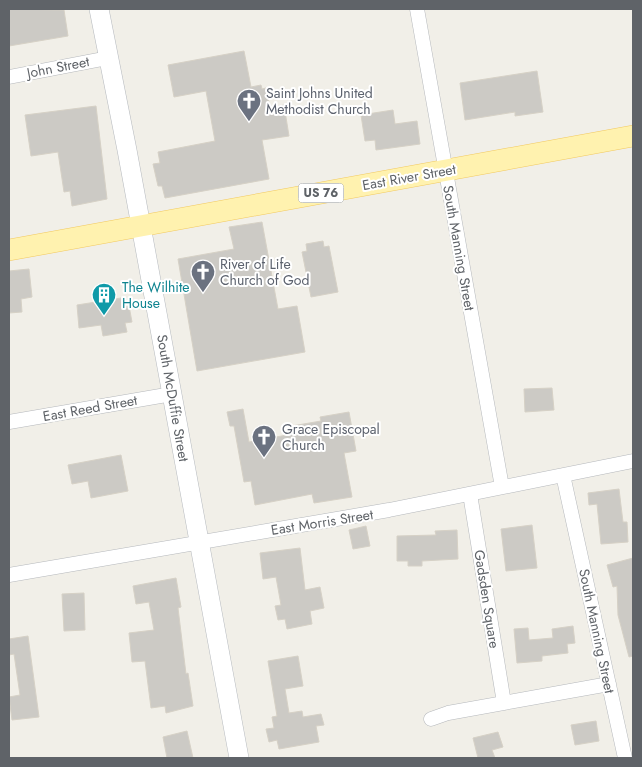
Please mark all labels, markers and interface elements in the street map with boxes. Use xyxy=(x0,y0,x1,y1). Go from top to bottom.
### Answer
street label: John Street xyxy=(23,51,92,83)
place label: Saint Johns United Methodist Church xyxy=(266,83,373,119)
church icon: Saint Johns United Methodist Church xyxy=(236,88,262,122)
street label: East River Street xyxy=(361,159,458,195)
road number: US 76 xyxy=(298,184,344,202)
street label: South Manning Street xyxy=(438,184,480,313)
place label: River of Life Church of God xyxy=(220,254,309,290)
church icon: River of Life Church of God xyxy=(190,259,216,293)
place label: The Wilhite House xyxy=(122,277,190,313)
building icon: The Wilhite House xyxy=(91,282,117,316)
street label: South McDuffie Street xyxy=(152,333,194,464)
street label: East Reed Street xyxy=(41,390,139,426)
place label: Grace Episcopal Church xyxy=(282,419,380,455)
church icon: Grace Episcopal Church xyxy=(251,424,277,458)
street label: East Morris Street xyxy=(270,504,375,540)
street label: Gadsden Square xyxy=(469,548,505,650)
street label: South Manning Street xyxy=(574,567,620,696)

